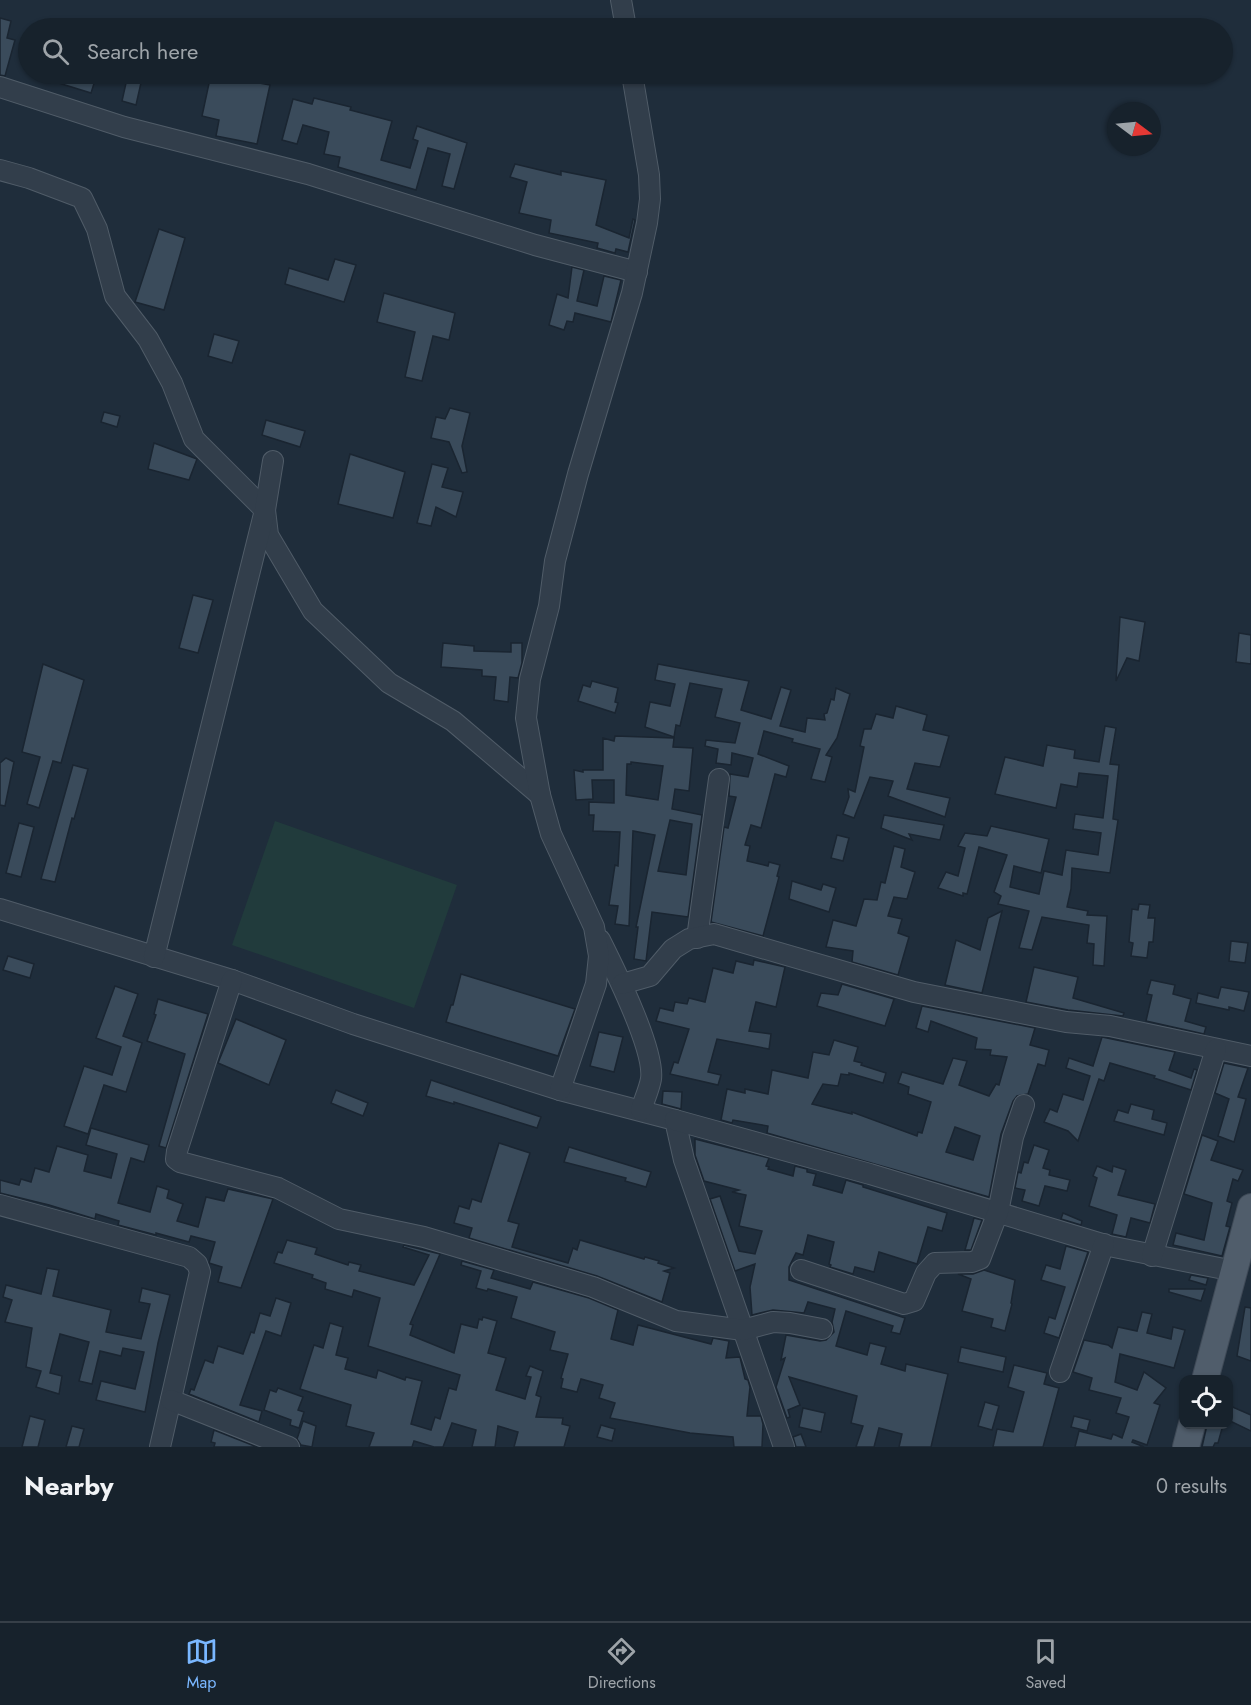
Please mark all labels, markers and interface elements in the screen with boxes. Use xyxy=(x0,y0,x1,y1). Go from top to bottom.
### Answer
search box xyxy=(18,18,1233,84)
icon: search xyxy=(39,35,72,68)
text: Search here xyxy=(87,35,198,67)
north arrow xyxy=(1107,102,1161,156)
map controls xyxy=(1179,1375,1233,1429)
button: locate xyxy=(1179,1375,1233,1429)
text: Nearby xyxy=(24,1467,113,1505)
text: 0 results xyxy=(1156,1472,1227,1501)
tab: Map xyxy=(185,1635,218,1694)
tab: Directions xyxy=(588,1635,656,1694)
tab: Saved xyxy=(1025,1635,1066,1694)

